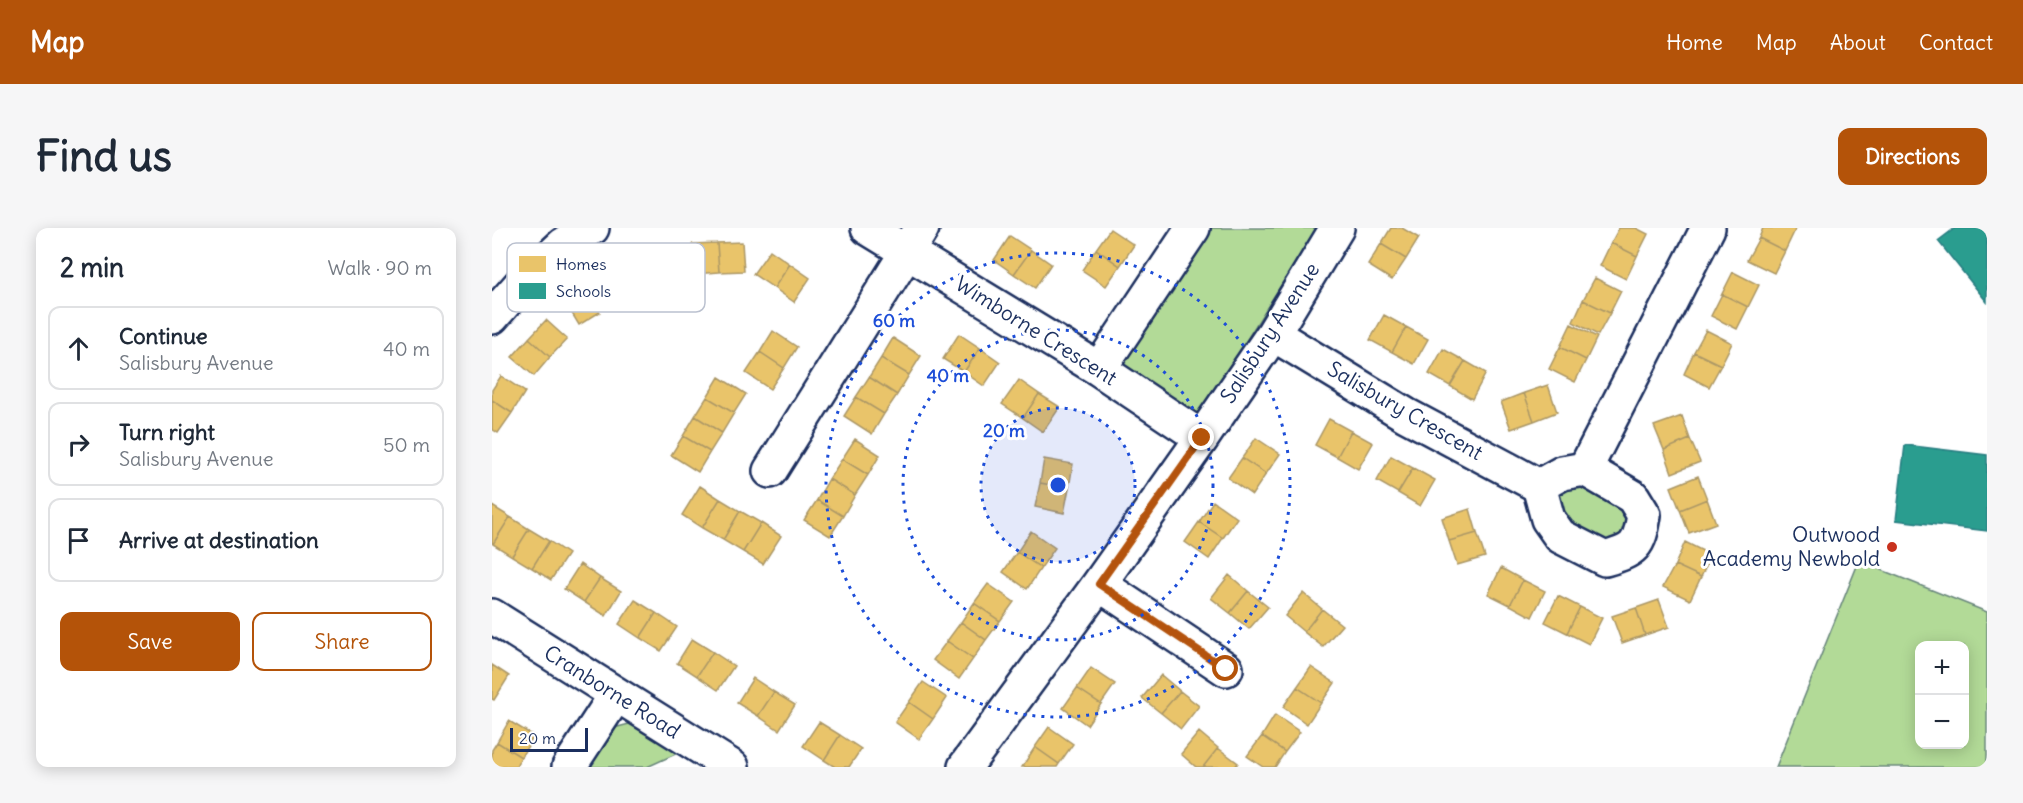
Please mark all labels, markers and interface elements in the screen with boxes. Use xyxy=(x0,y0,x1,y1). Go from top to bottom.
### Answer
text: Map xyxy=(30,24,84,60)
text: Home xyxy=(1666,29,1723,56)
text: Map xyxy=(1756,29,1797,56)
text: About xyxy=(1830,29,1886,56)
text: Contact xyxy=(1919,29,1993,56)
button: Directions xyxy=(1838,128,1987,185)
text: Find us xyxy=(36,130,172,182)
legend xyxy=(507,243,705,312)
text: 2 min xyxy=(60,251,124,284)
text: Homes xyxy=(556,254,606,274)
text: Walk · 90 m xyxy=(327,255,432,280)
street label: Salisbury Avenue xyxy=(1214,257,1325,408)
street label: Wimborne Crescent xyxy=(950,270,1122,391)
text: Schools xyxy=(556,281,611,301)
text: 60 m xyxy=(873,309,915,332)
text: Continue xyxy=(119,322,208,350)
icon: ahead xyxy=(62,332,95,365)
text: 40 m xyxy=(383,336,430,361)
text: Salisbury Avenue xyxy=(119,350,274,375)
street label: Salisbury Crescent xyxy=(1323,355,1488,466)
text: 40 m xyxy=(927,364,969,387)
text: Turn right xyxy=(119,418,215,446)
text: 20 m xyxy=(983,419,1025,442)
route end xyxy=(1188,424,1214,450)
icon: right xyxy=(62,428,95,461)
text: 50 m xyxy=(383,432,430,457)
text: Salisbury Avenue xyxy=(119,446,274,471)
centre of rings xyxy=(1048,475,1068,495)
place label: Outwood Academy Newbold xyxy=(1703,521,1880,572)
icon: arrive xyxy=(62,524,95,557)
text: Arrive at destination xyxy=(119,526,319,554)
marker: Outwood Academy Newbold xyxy=(1885,540,1899,554)
button: Save xyxy=(60,612,240,671)
button: Share xyxy=(252,612,432,671)
street label: Cranborne Road xyxy=(539,639,686,744)
map controls xyxy=(1915,641,1969,749)
button: + xyxy=(1915,641,1969,695)
route start xyxy=(1212,655,1238,681)
button: − xyxy=(1915,695,1969,749)
scale bar xyxy=(510,725,588,752)
text: 20 m xyxy=(519,728,556,748)

